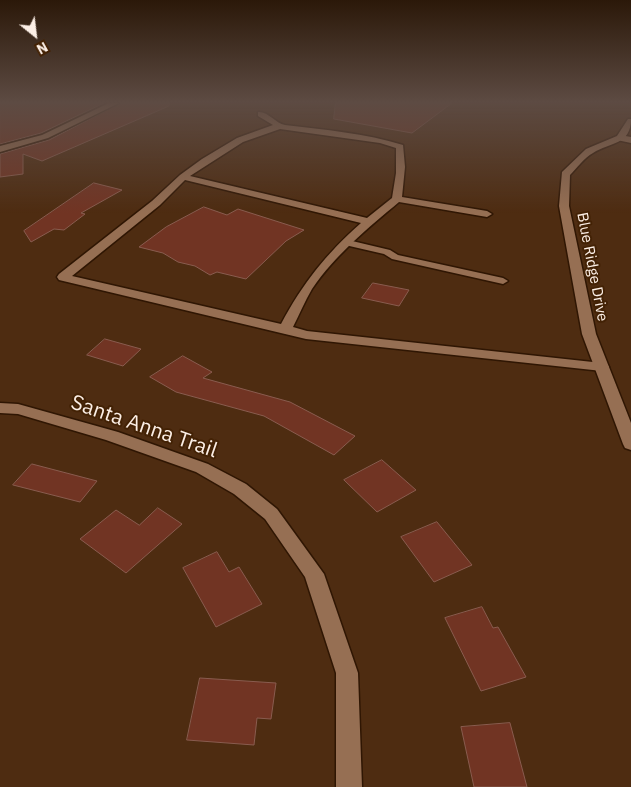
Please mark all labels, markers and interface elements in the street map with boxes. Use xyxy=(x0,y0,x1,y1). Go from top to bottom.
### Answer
north arrow xyxy=(10,10,60,60)
text: N xyxy=(33,38,51,58)
street label: Blue Ridge Drive xyxy=(573,211,611,323)
street label: Santa Anna Trail xyxy=(67,390,221,464)

